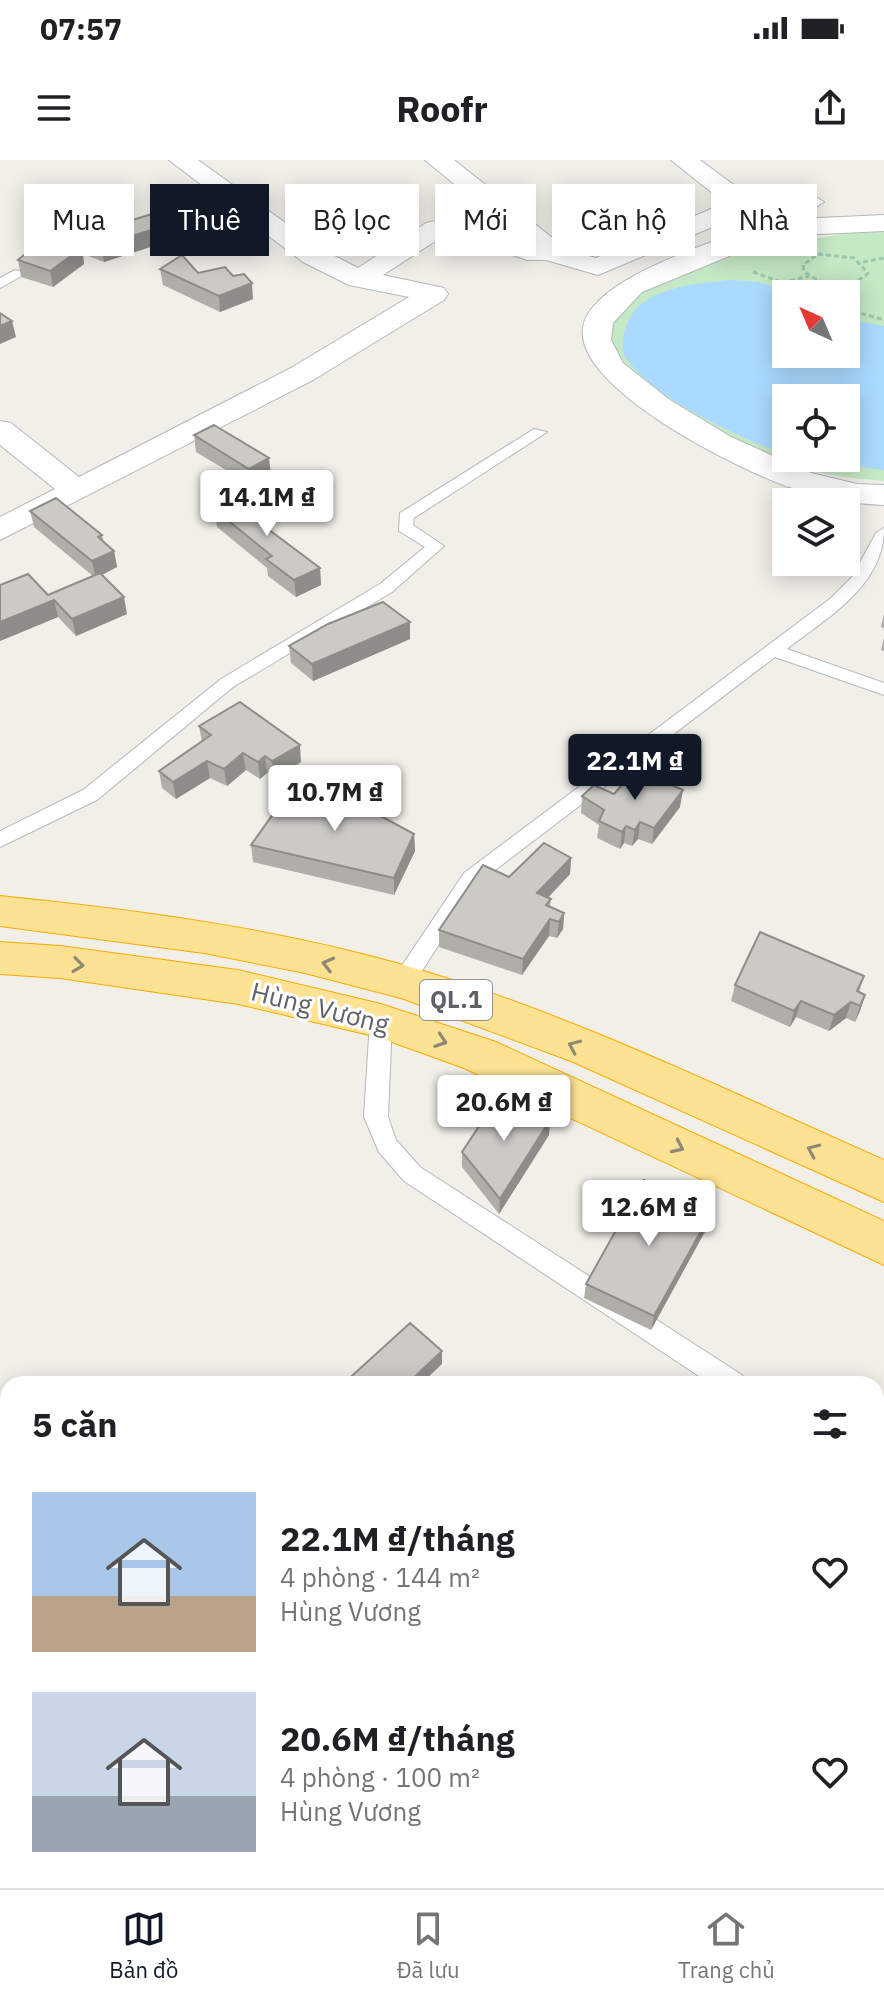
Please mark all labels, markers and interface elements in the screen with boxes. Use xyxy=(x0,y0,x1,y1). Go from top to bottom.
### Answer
text: 07:57 xyxy=(40,9,122,48)
text: Roofr xyxy=(396,85,488,132)
icon: menu xyxy=(32,86,76,130)
icon: share xyxy=(808,86,852,130)
chip: Mua xyxy=(24,184,134,256)
chip: Thuê xyxy=(150,184,269,256)
chip: Bộ lọc xyxy=(285,184,419,256)
chip: Mới xyxy=(435,184,536,256)
chip: Căn hộ xyxy=(552,184,695,256)
chip: Nhà xyxy=(711,184,817,256)
north arrow xyxy=(772,280,860,368)
map controls xyxy=(772,280,860,576)
button: locate xyxy=(772,384,860,472)
pin: 14.1M ₫ xyxy=(193,470,341,538)
text: 14.1M ₫ xyxy=(218,479,316,513)
button: layers xyxy=(772,488,860,576)
pin: 22.1M ₫ xyxy=(561,734,709,802)
text: 22.1M ₫ xyxy=(586,743,684,777)
pin: 10.7M ₫ xyxy=(261,765,409,833)
text: 10.7M ₫ xyxy=(286,774,384,808)
one-way arrow xyxy=(71,956,85,973)
one-way arrow xyxy=(322,956,336,973)
street label: Hùng Vương xyxy=(248,973,393,1041)
road number: QL.1 xyxy=(420,980,492,1020)
one-way arrow xyxy=(433,1032,447,1048)
one-way arrow xyxy=(568,1040,583,1056)
pin: 20.6M ₫ xyxy=(430,1075,578,1143)
text: 20.6M ₫ xyxy=(455,1084,553,1118)
one-way arrow xyxy=(670,1137,684,1153)
one-way arrow xyxy=(806,1144,821,1160)
pin: 12.6M ₫ xyxy=(575,1180,723,1248)
text: 12.6M ₫ xyxy=(600,1189,698,1223)
text: 5 căn xyxy=(32,1402,118,1446)
icon: filters xyxy=(808,1402,852,1446)
text: 22.1M ₫/tháng xyxy=(280,1516,515,1560)
icon: home xyxy=(96,1524,192,1620)
icon: heart xyxy=(808,1550,852,1594)
text: 4 phòng · 144 m² xyxy=(280,1560,480,1594)
text: Hùng Vương xyxy=(280,1594,421,1628)
text: 20.6M ₫/tháng xyxy=(280,1716,515,1760)
icon: home xyxy=(96,1724,192,1820)
icon: heart xyxy=(808,1750,852,1794)
text: 4 phòng · 100 m² xyxy=(280,1760,480,1794)
text: Hùng Vương xyxy=(280,1794,421,1828)
tab: Bản đồ xyxy=(109,1907,178,1984)
tab: Đã lưu xyxy=(397,1907,460,1984)
tab: Trang chủ xyxy=(678,1907,775,1984)

